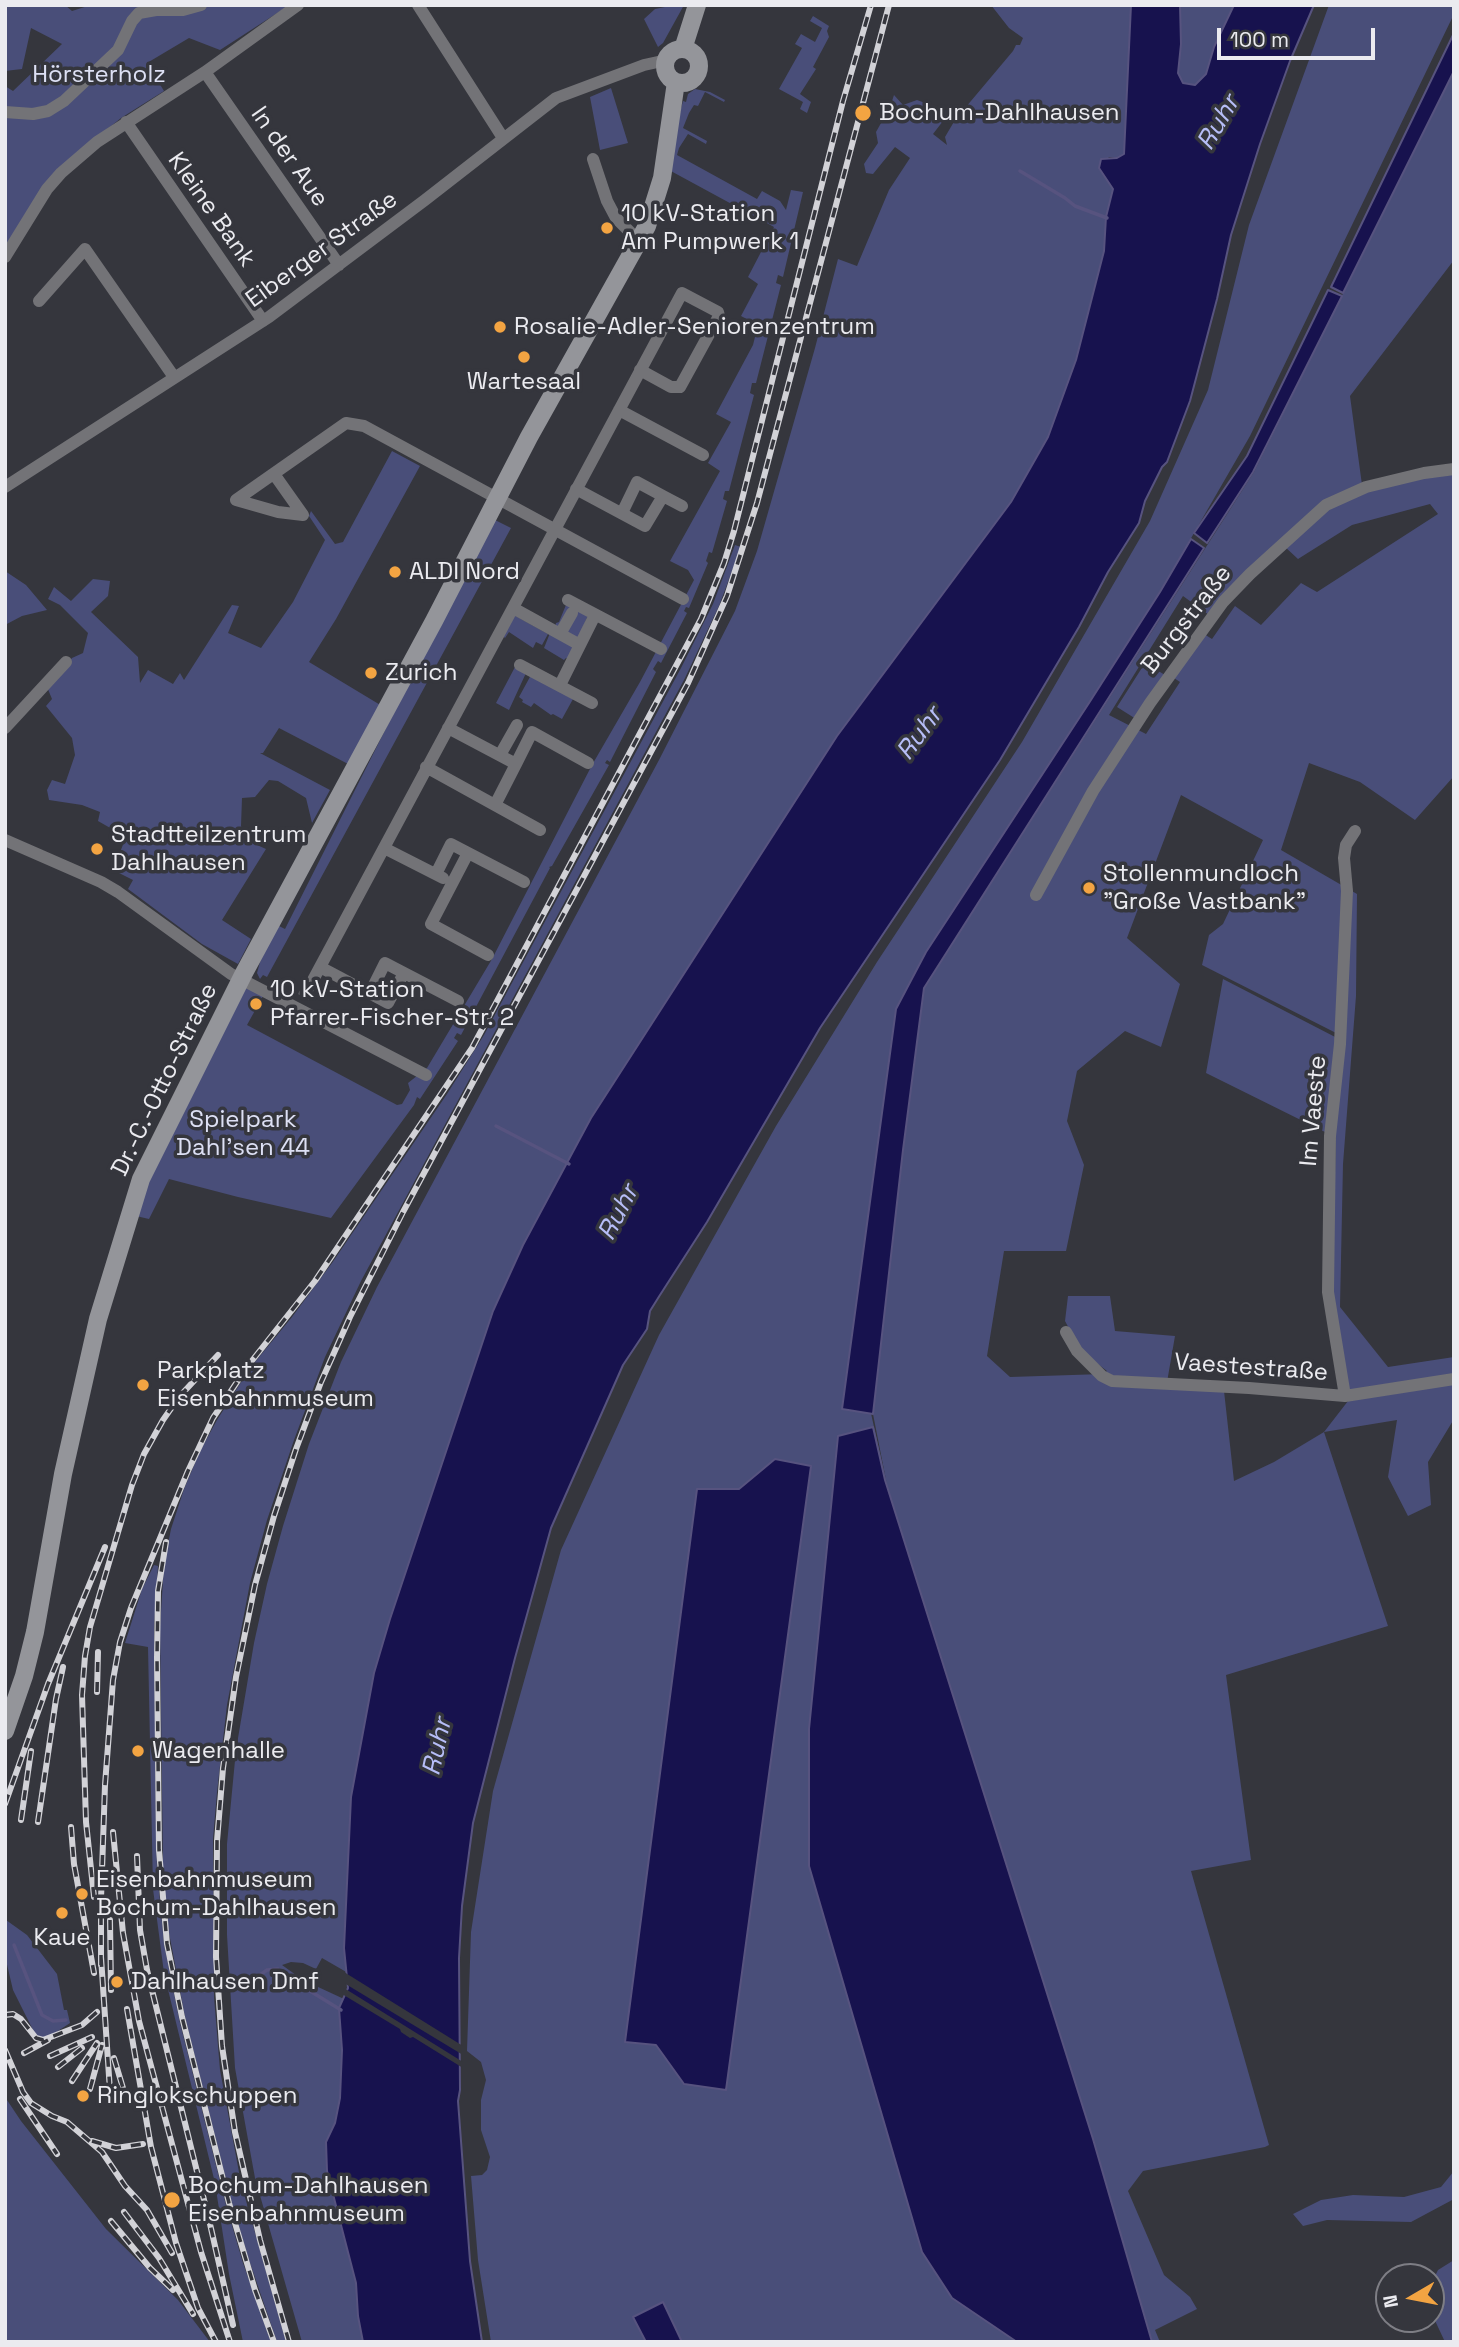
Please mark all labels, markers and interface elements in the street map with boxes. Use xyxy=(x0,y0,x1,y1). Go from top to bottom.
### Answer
scale bar xyxy=(1221,14,1378,58)
text: 100 m xyxy=(1230,26,1289,53)
park label: Hörsterholz xyxy=(32,61,166,89)
water label: Ruhr xyxy=(1191,90,1247,156)
place label: Bochum-Dahlhausen xyxy=(879,99,1120,127)
street label: In der Aue xyxy=(244,101,334,213)
marker: Bochum-Dahlhausen xyxy=(853,103,873,123)
street label: Kleine Bank xyxy=(161,147,261,273)
street label: Eiberger Straße xyxy=(241,185,403,315)
place label: 10 kV-Station Am Pumpwerk 1 xyxy=(621,200,799,256)
marker: 10 kV-Station Am Pumpwerk 1 xyxy=(599,220,615,236)
place label: Rosalie-Adler-Seniorenzentrum xyxy=(514,313,875,341)
marker: Rosalie-Adler-Seniorenzentrum xyxy=(492,319,508,335)
marker: Wartesaal xyxy=(516,349,532,365)
place label: Wartesaal xyxy=(467,368,581,396)
place label: ALDI Nord xyxy=(409,558,520,586)
street label: Burgstraße xyxy=(1136,560,1238,680)
marker: ALDI Nord xyxy=(387,564,403,580)
place label: Zurich xyxy=(385,659,457,687)
marker: Zurich xyxy=(363,665,379,681)
water label: Ruhr xyxy=(890,701,950,767)
place label: Stadtteilzentrum Dahlhausen xyxy=(111,821,306,877)
marker: Stadtteilzentrum Dahlhausen xyxy=(89,841,105,857)
place label: Stollenmundloch "Große Vastbank" xyxy=(1103,860,1306,916)
marker: Stollenmundloch "Große Vastbank" xyxy=(1081,880,1097,896)
place label: 10 kV-Station Pfarrer-Fischer-Str. 2 xyxy=(270,976,514,1032)
street label: Dr.-C.-Otto-Straße xyxy=(106,979,224,1181)
marker: 10 kV-Station Pfarrer-Fischer-Str. 2 xyxy=(248,996,264,1012)
street label: Im Vaeste xyxy=(1295,1054,1333,1168)
park label: Spielpark Dahl’sen 44 xyxy=(176,1106,310,1162)
water label: Ruhr xyxy=(592,1180,646,1246)
street label: Vaestestraße xyxy=(1173,1348,1329,1388)
place label: Parkplatz Eisenbahnmuseum xyxy=(157,1357,374,1413)
marker: Parkplatz Eisenbahnmuseum xyxy=(135,1377,151,1393)
water label: Ruhr xyxy=(417,1715,459,1779)
place label: Wagenhalle xyxy=(152,1737,285,1765)
marker: Wagenhalle xyxy=(130,1743,146,1759)
place label: Eisenbahnmuseum Bochum-Dahlhausen xyxy=(96,1866,337,1922)
marker: Eisenbahnmuseum Bochum-Dahlhausen xyxy=(74,1886,90,1902)
marker: Kaue xyxy=(54,1905,70,1921)
place label: Kaue xyxy=(33,1924,91,1952)
place label: Dahlhausen Dmf xyxy=(131,1968,319,1996)
marker: Dahlhausen Dmf xyxy=(109,1974,125,1990)
place label: Ringlokschuppen xyxy=(97,2082,298,2110)
marker: Ringlokschuppen xyxy=(75,2088,91,2104)
place label: Bochum-Dahlhausen Eisenbahnmuseum xyxy=(188,2172,429,2228)
marker: Bochum-Dahlhausen Eisenbahnmuseum xyxy=(162,2190,182,2210)
north arrow xyxy=(1375,2263,1445,2333)
text: N xyxy=(1377,2293,1404,2310)

